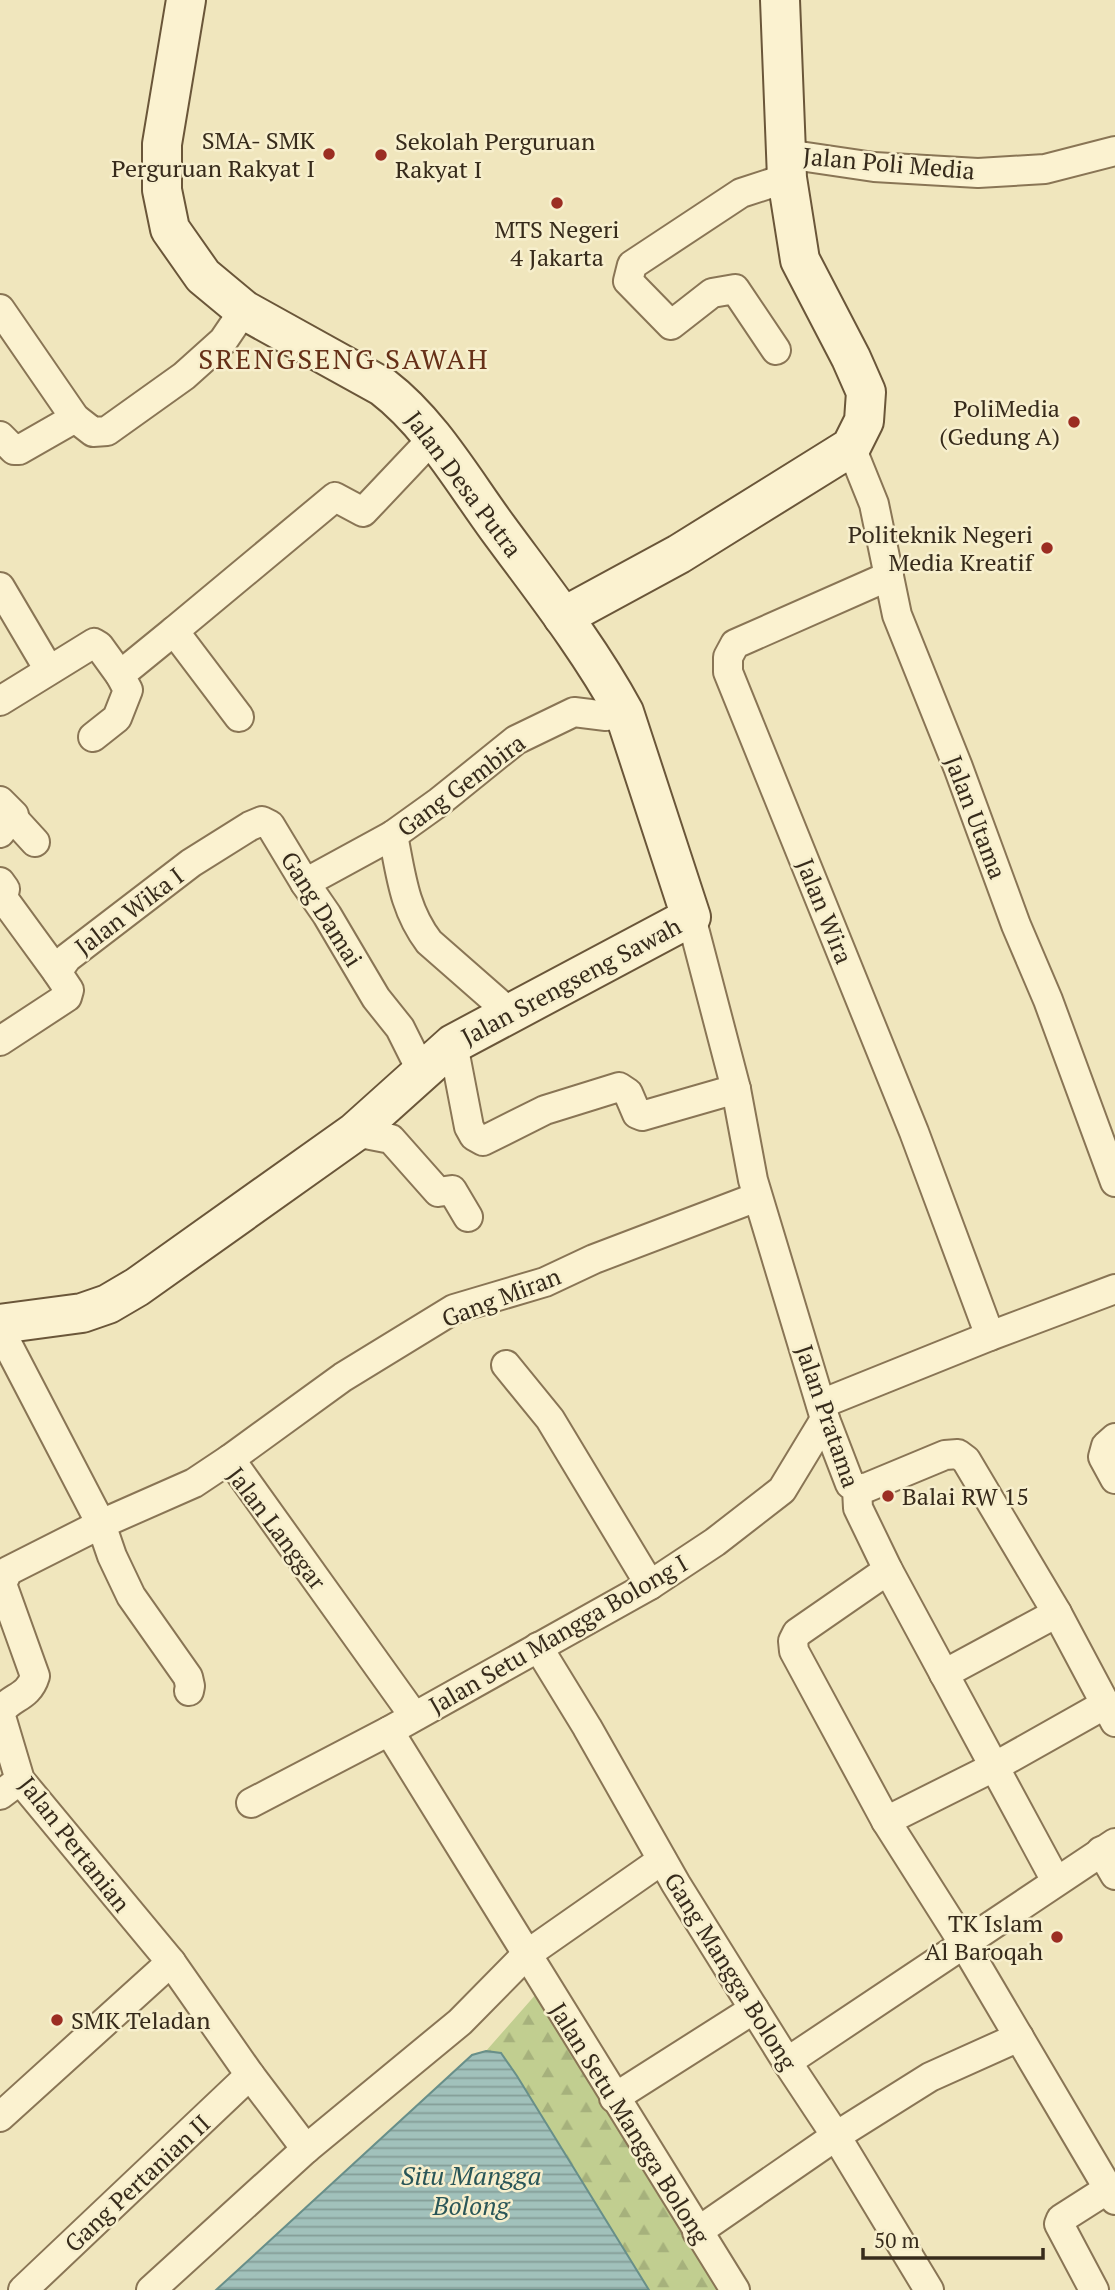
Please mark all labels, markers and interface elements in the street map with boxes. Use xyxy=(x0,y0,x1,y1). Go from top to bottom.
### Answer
place label: SMA- SMK Perguruan Rakyat I xyxy=(111,124,315,184)
place label: Sekolah Perguruan Rakyat I xyxy=(395,125,595,185)
street label: Jalan Poli Media xyxy=(802,140,976,186)
marker: SMA- SMK Perguruan Rakyat I xyxy=(321,146,337,162)
marker: Sekolah Perguruan Rakyat I xyxy=(373,147,389,163)
marker: MTS Negeri 4 Jakarta xyxy=(549,195,565,211)
place label: MTS Negeri 4 Jakarta xyxy=(494,213,620,273)
district label: SRENGSENG SAWAH xyxy=(198,340,490,377)
place label: PoliMedia (Gedung A) xyxy=(939,392,1060,452)
street label: Jalan Desa Putra xyxy=(398,404,530,564)
marker: PoliMedia (Gedung A) xyxy=(1066,414,1082,430)
place label: Politeknik Negeri Media Kreatif xyxy=(848,518,1035,578)
marker: Politeknik Negeri Media Kreatif xyxy=(1039,540,1055,556)
street label: Gang Gembira xyxy=(391,726,531,844)
street label: Jalan Utama xyxy=(938,751,1014,883)
street label: Gang Damai xyxy=(274,845,370,973)
street label: Jalan Wira xyxy=(789,854,861,968)
street label: Jalan Wika I xyxy=(68,860,190,962)
street label: Jalan Srengseng Sawah xyxy=(455,909,687,1053)
street label: Gang Miran xyxy=(437,1260,565,1334)
street label: Jalan Pratama xyxy=(789,1340,867,1492)
street label: Jalan Langgar xyxy=(220,1460,334,1597)
place label: Balai RW 15 xyxy=(902,1480,1029,1512)
marker: Balai RW 15 xyxy=(880,1488,896,1504)
street label: Jalan Setu Mangga Bolong I xyxy=(423,1547,693,1721)
street label: Jalan Pertanian xyxy=(12,1770,138,1918)
street label: Gang Mangga Bolong xyxy=(657,1866,805,2076)
place label: TK Islam Al Baroqah xyxy=(925,1907,1043,1967)
marker: TK Islam Al Baroqah xyxy=(1049,1929,1065,1945)
street label: Jalan Setu Mangga Bolong xyxy=(543,1996,718,2250)
place label: SMK Teladan xyxy=(71,2004,210,2036)
marker: SMK Teladan xyxy=(49,2012,65,2028)
street label: Gang Pertanian II xyxy=(57,2107,217,2259)
water label: Situ Mangga Bolong xyxy=(401,2158,541,2222)
scale bar xyxy=(863,2216,1043,2260)
text: 50 m xyxy=(874,2226,920,2254)

